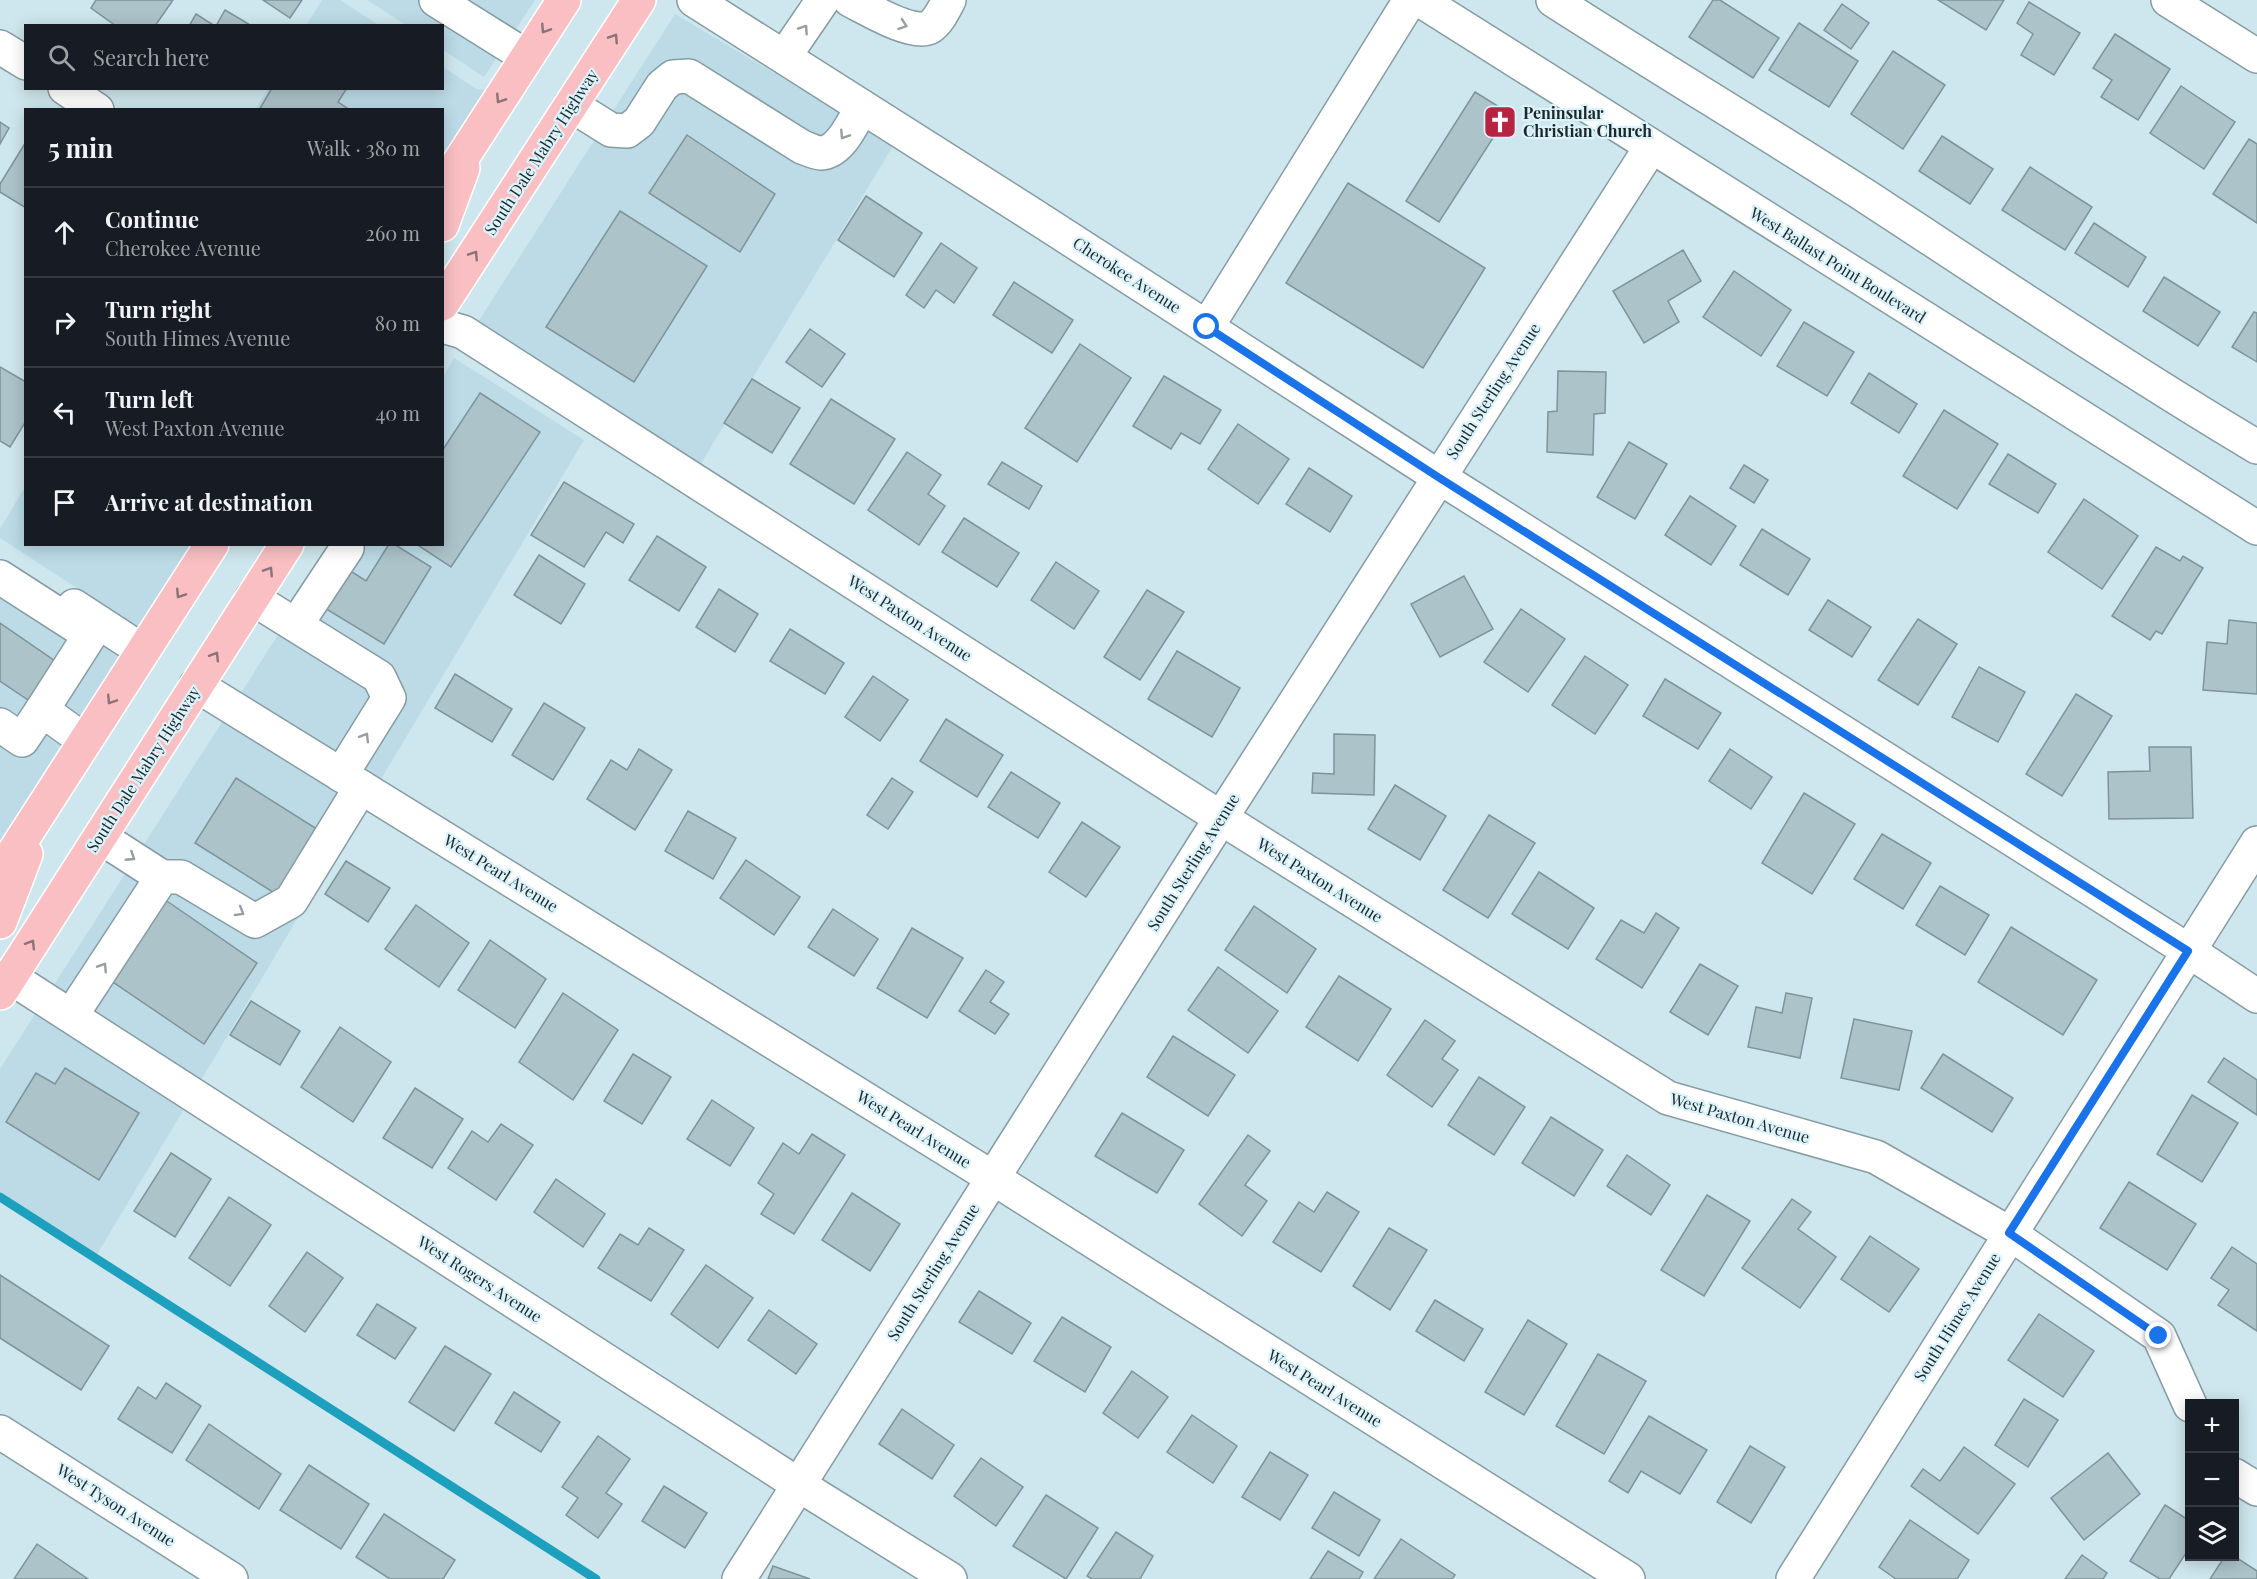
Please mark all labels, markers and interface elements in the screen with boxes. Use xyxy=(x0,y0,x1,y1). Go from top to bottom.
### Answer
one-way arrow xyxy=(897,17,908,30)
one-way arrow xyxy=(541,22,552,33)
search box xyxy=(24,24,444,90)
one-way arrow xyxy=(796,24,807,35)
one-way arrow xyxy=(607,34,618,45)
icon: search xyxy=(45,41,78,74)
text: Search here xyxy=(93,42,209,72)
street label: South Dale Mabry Highway xyxy=(479,65,602,239)
one-way arrow xyxy=(495,93,507,103)
place label: Peninsular Christian Church xyxy=(1523,102,1652,141)
church icon: Peninsular Christian Church xyxy=(1482,104,1518,140)
one-way arrow xyxy=(840,129,852,139)
text: 5 min xyxy=(48,130,113,165)
text: Walk · 380 m xyxy=(307,134,420,161)
street label: West Ballast Point Boulevard xyxy=(1746,201,1930,327)
text: Continue xyxy=(105,204,199,234)
icon: ahead xyxy=(48,216,81,249)
text: 260 m xyxy=(365,219,420,246)
street label: Cherokee Avenue xyxy=(1069,232,1185,317)
text: Cherokee Avenue xyxy=(105,234,261,261)
one-way arrow xyxy=(467,251,479,261)
text: Turn right xyxy=(105,294,211,324)
icon: right xyxy=(48,306,81,339)
text: 80 m xyxy=(375,309,420,336)
route start xyxy=(1193,313,1219,339)
street label: South Sterling Avenue xyxy=(1441,319,1544,463)
text: South Himes Avenue xyxy=(105,324,290,351)
text: Turn left xyxy=(105,384,194,414)
icon: left xyxy=(48,396,81,429)
text: 40 m xyxy=(375,399,420,426)
text: West Paxton Avenue xyxy=(105,414,285,441)
icon: arrive xyxy=(48,486,81,519)
text: Arrive at destination xyxy=(105,487,313,517)
one-way arrow xyxy=(262,567,274,577)
street label: West Paxton Avenue xyxy=(843,569,976,666)
one-way arrow xyxy=(177,587,188,598)
one-way arrow xyxy=(208,651,219,662)
street label: South Dale Mabry Highway xyxy=(81,682,204,856)
one-way arrow xyxy=(107,694,119,704)
one-way arrow xyxy=(358,733,370,743)
street label: South Sterling Avenue xyxy=(1142,789,1243,934)
street label: West Pearl Avenue xyxy=(439,828,562,916)
street label: West Paxton Avenue xyxy=(1253,832,1387,927)
one-way arrow xyxy=(124,850,135,861)
one-way arrow xyxy=(234,905,244,917)
one-way arrow xyxy=(24,940,36,950)
one-way arrow xyxy=(96,963,107,974)
street label: West Pearl Avenue xyxy=(852,1084,975,1172)
street label: West Paxton Avenue xyxy=(1667,1087,1812,1147)
street label: South Sterling Avenue xyxy=(882,1199,983,1344)
street label: West Rogers Avenue xyxy=(413,1230,546,1327)
street label: South Himes Avenue xyxy=(1908,1248,2005,1385)
route end xyxy=(2145,1322,2171,1348)
street label: West Pearl Avenue xyxy=(1263,1343,1386,1431)
map controls xyxy=(2185,1399,2239,1561)
button: + xyxy=(2185,1399,2239,1453)
button: − xyxy=(2185,1453,2239,1507)
street label: West Tyson Avenue xyxy=(52,1458,180,1551)
button: layers xyxy=(2185,1507,2239,1561)

